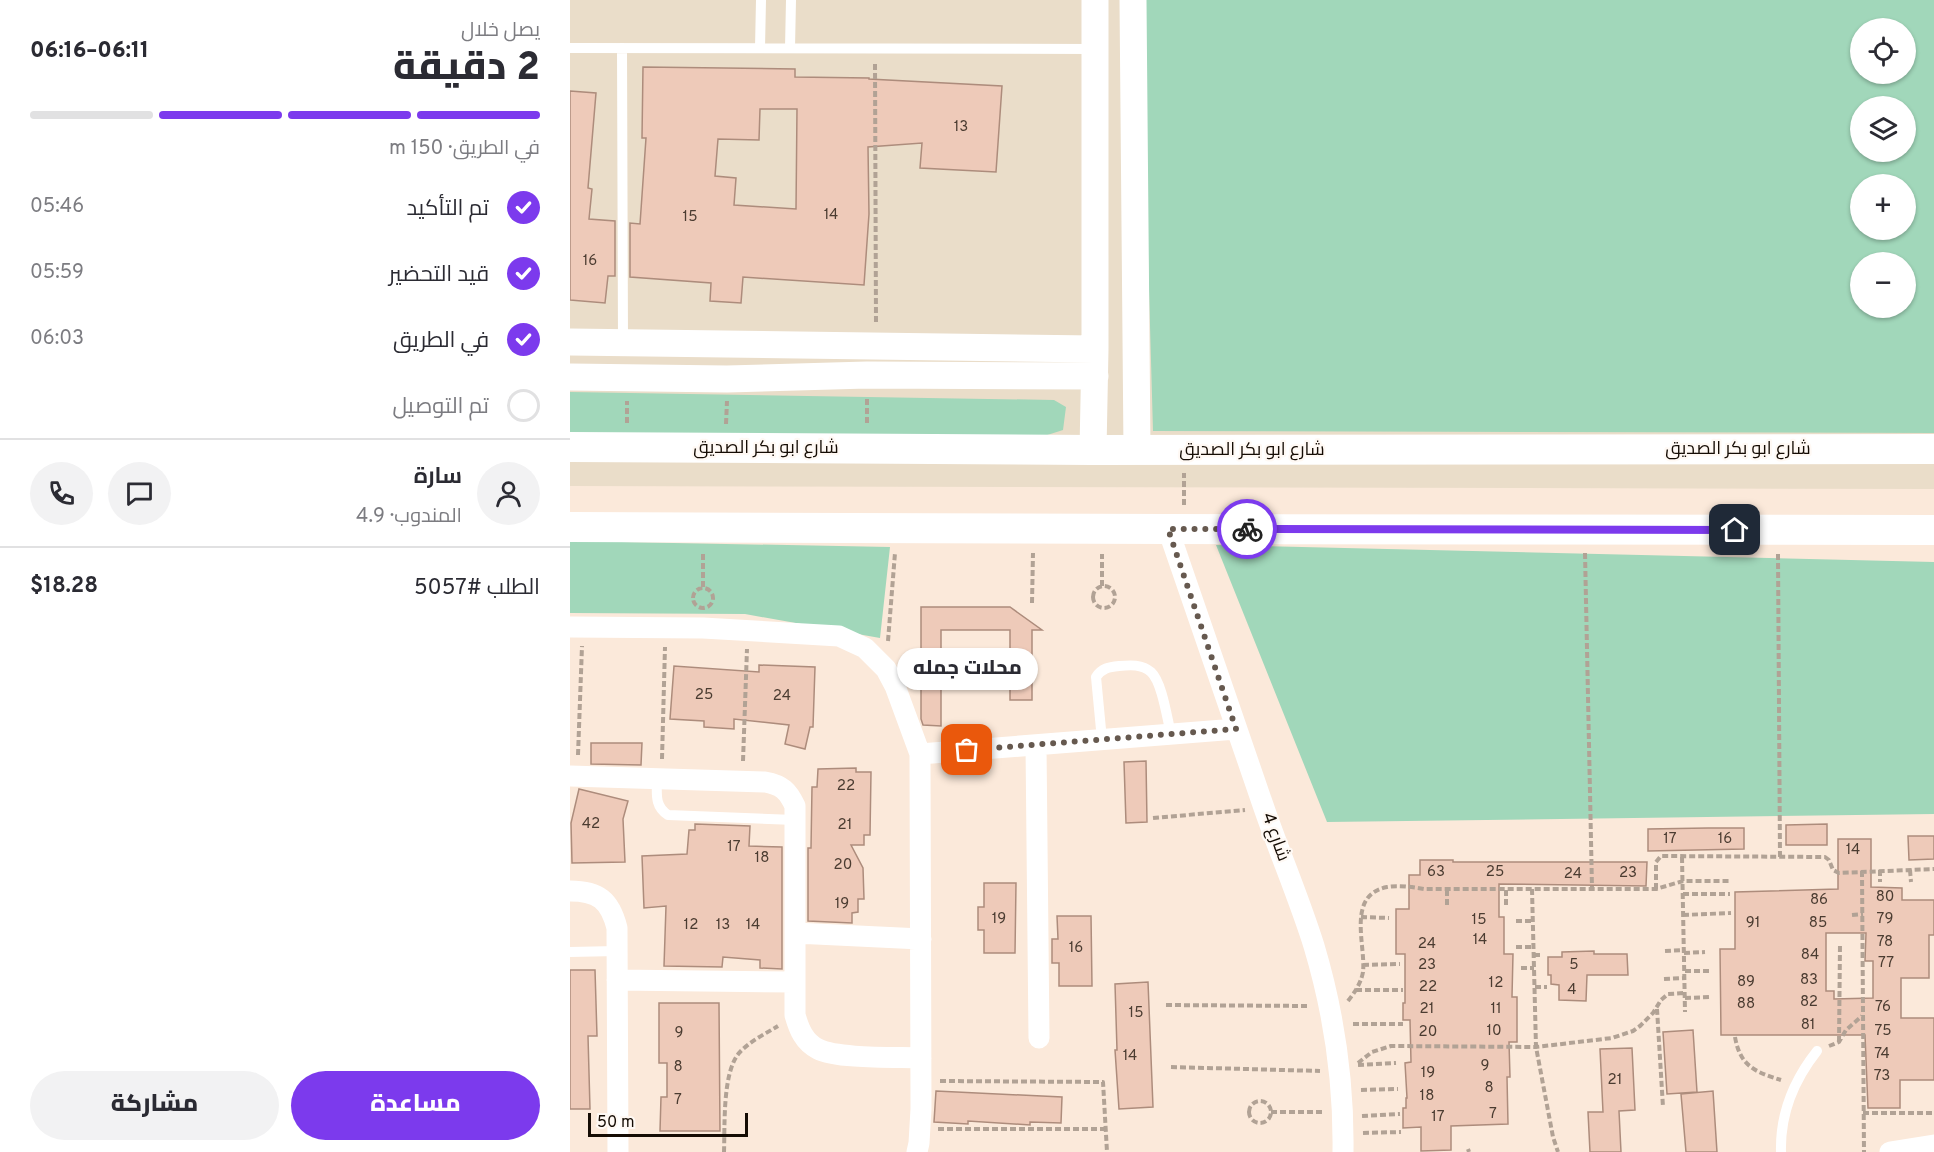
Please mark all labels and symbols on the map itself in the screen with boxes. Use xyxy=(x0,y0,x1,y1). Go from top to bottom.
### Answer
house number: 13 xyxy=(954,118,968,137)
house number: 14 xyxy=(824,206,838,225)
house number: 15 xyxy=(683,208,697,227)
house number: 16 xyxy=(583,252,597,271)
street label: شارع ابو بكر الصديق xyxy=(693,437,839,460)
street label: شارع ابو بكر الصديق xyxy=(1665,438,1811,461)
street label: شارع ابو بكر الصديق xyxy=(1179,439,1325,462)
courier xyxy=(1217,499,1277,559)
pin xyxy=(1709,504,1760,555)
callout: محلات جمله xyxy=(896,648,1038,690)
house number: 25 xyxy=(695,686,713,705)
house number: 24 xyxy=(773,687,791,706)
pin xyxy=(941,724,992,775)
house number: 22 xyxy=(837,777,855,796)
street label: شارع 4 xyxy=(1256,809,1294,865)
house number: 42 xyxy=(582,815,600,834)
house number: 21 xyxy=(838,816,852,835)
house number: 17 xyxy=(1663,830,1677,849)
house number: 16 xyxy=(1718,830,1732,849)
house number: 17 xyxy=(727,838,741,857)
house number: 14 xyxy=(1846,841,1860,860)
house number: 18 xyxy=(755,849,769,868)
house number: 20 xyxy=(834,856,852,875)
house number: 63 xyxy=(1427,863,1445,882)
house number: 25 xyxy=(1486,863,1504,882)
house number: 23 xyxy=(1619,864,1637,883)
house number: 24 xyxy=(1564,865,1582,884)
house number: 80 xyxy=(1876,888,1894,907)
house number: 86 xyxy=(1810,891,1828,910)
house number: 19 xyxy=(835,895,849,914)
house number: 19 xyxy=(992,910,1006,929)
house number: 79 xyxy=(1877,910,1893,929)
house number: 15 xyxy=(1472,911,1486,930)
house number: 91 xyxy=(1746,914,1760,933)
house number: 85 xyxy=(1809,914,1827,933)
house number: 12 xyxy=(684,916,698,935)
house number: 13 xyxy=(716,916,730,935)
house number: 14 xyxy=(746,916,760,935)
house number: 14 xyxy=(1473,931,1487,950)
house number: 78 xyxy=(1877,933,1893,952)
house number: 24 xyxy=(1418,935,1436,954)
house number: 16 xyxy=(1069,939,1083,958)
house number: 84 xyxy=(1801,946,1819,965)
house number: 77 xyxy=(1878,954,1894,973)
house number: 23 xyxy=(1418,956,1436,975)
house number: 5 xyxy=(1569,956,1579,975)
house number: 83 xyxy=(1800,971,1818,990)
house number: 89 xyxy=(1737,973,1755,992)
house number: 12 xyxy=(1489,974,1503,993)
house number: 22 xyxy=(1419,978,1437,997)
house number: 4 xyxy=(1567,981,1577,1000)
house number: 82 xyxy=(1800,993,1818,1012)
house number: 88 xyxy=(1737,995,1755,1014)
house number: 76 xyxy=(1875,998,1891,1017)
house number: 21 xyxy=(1420,1000,1434,1019)
house number: 11 xyxy=(1490,1000,1502,1019)
house number: 15 xyxy=(1129,1004,1143,1023)
house number: 81 xyxy=(1801,1016,1815,1035)
house number: 10 xyxy=(1486,1022,1502,1041)
house number: 75 xyxy=(1874,1022,1892,1041)
house number: 20 xyxy=(1419,1023,1437,1042)
house number: 9 xyxy=(675,1024,683,1043)
house number: 74 xyxy=(1874,1045,1890,1064)
house number: 14 xyxy=(1123,1047,1137,1066)
house number: 9 xyxy=(1481,1057,1489,1076)
house number: 8 xyxy=(673,1058,683,1077)
house number: 19 xyxy=(1421,1064,1435,1083)
house number: 73 xyxy=(1874,1067,1890,1086)
house number: 21 xyxy=(1608,1071,1622,1090)
house number: 8 xyxy=(1484,1079,1494,1098)
house number: 18 xyxy=(1420,1087,1434,1106)
house number: 7 xyxy=(674,1091,682,1110)
house number: 7 xyxy=(1489,1105,1497,1124)
house number: 17 xyxy=(1431,1108,1445,1127)
scale bar xyxy=(588,1110,748,1138)

